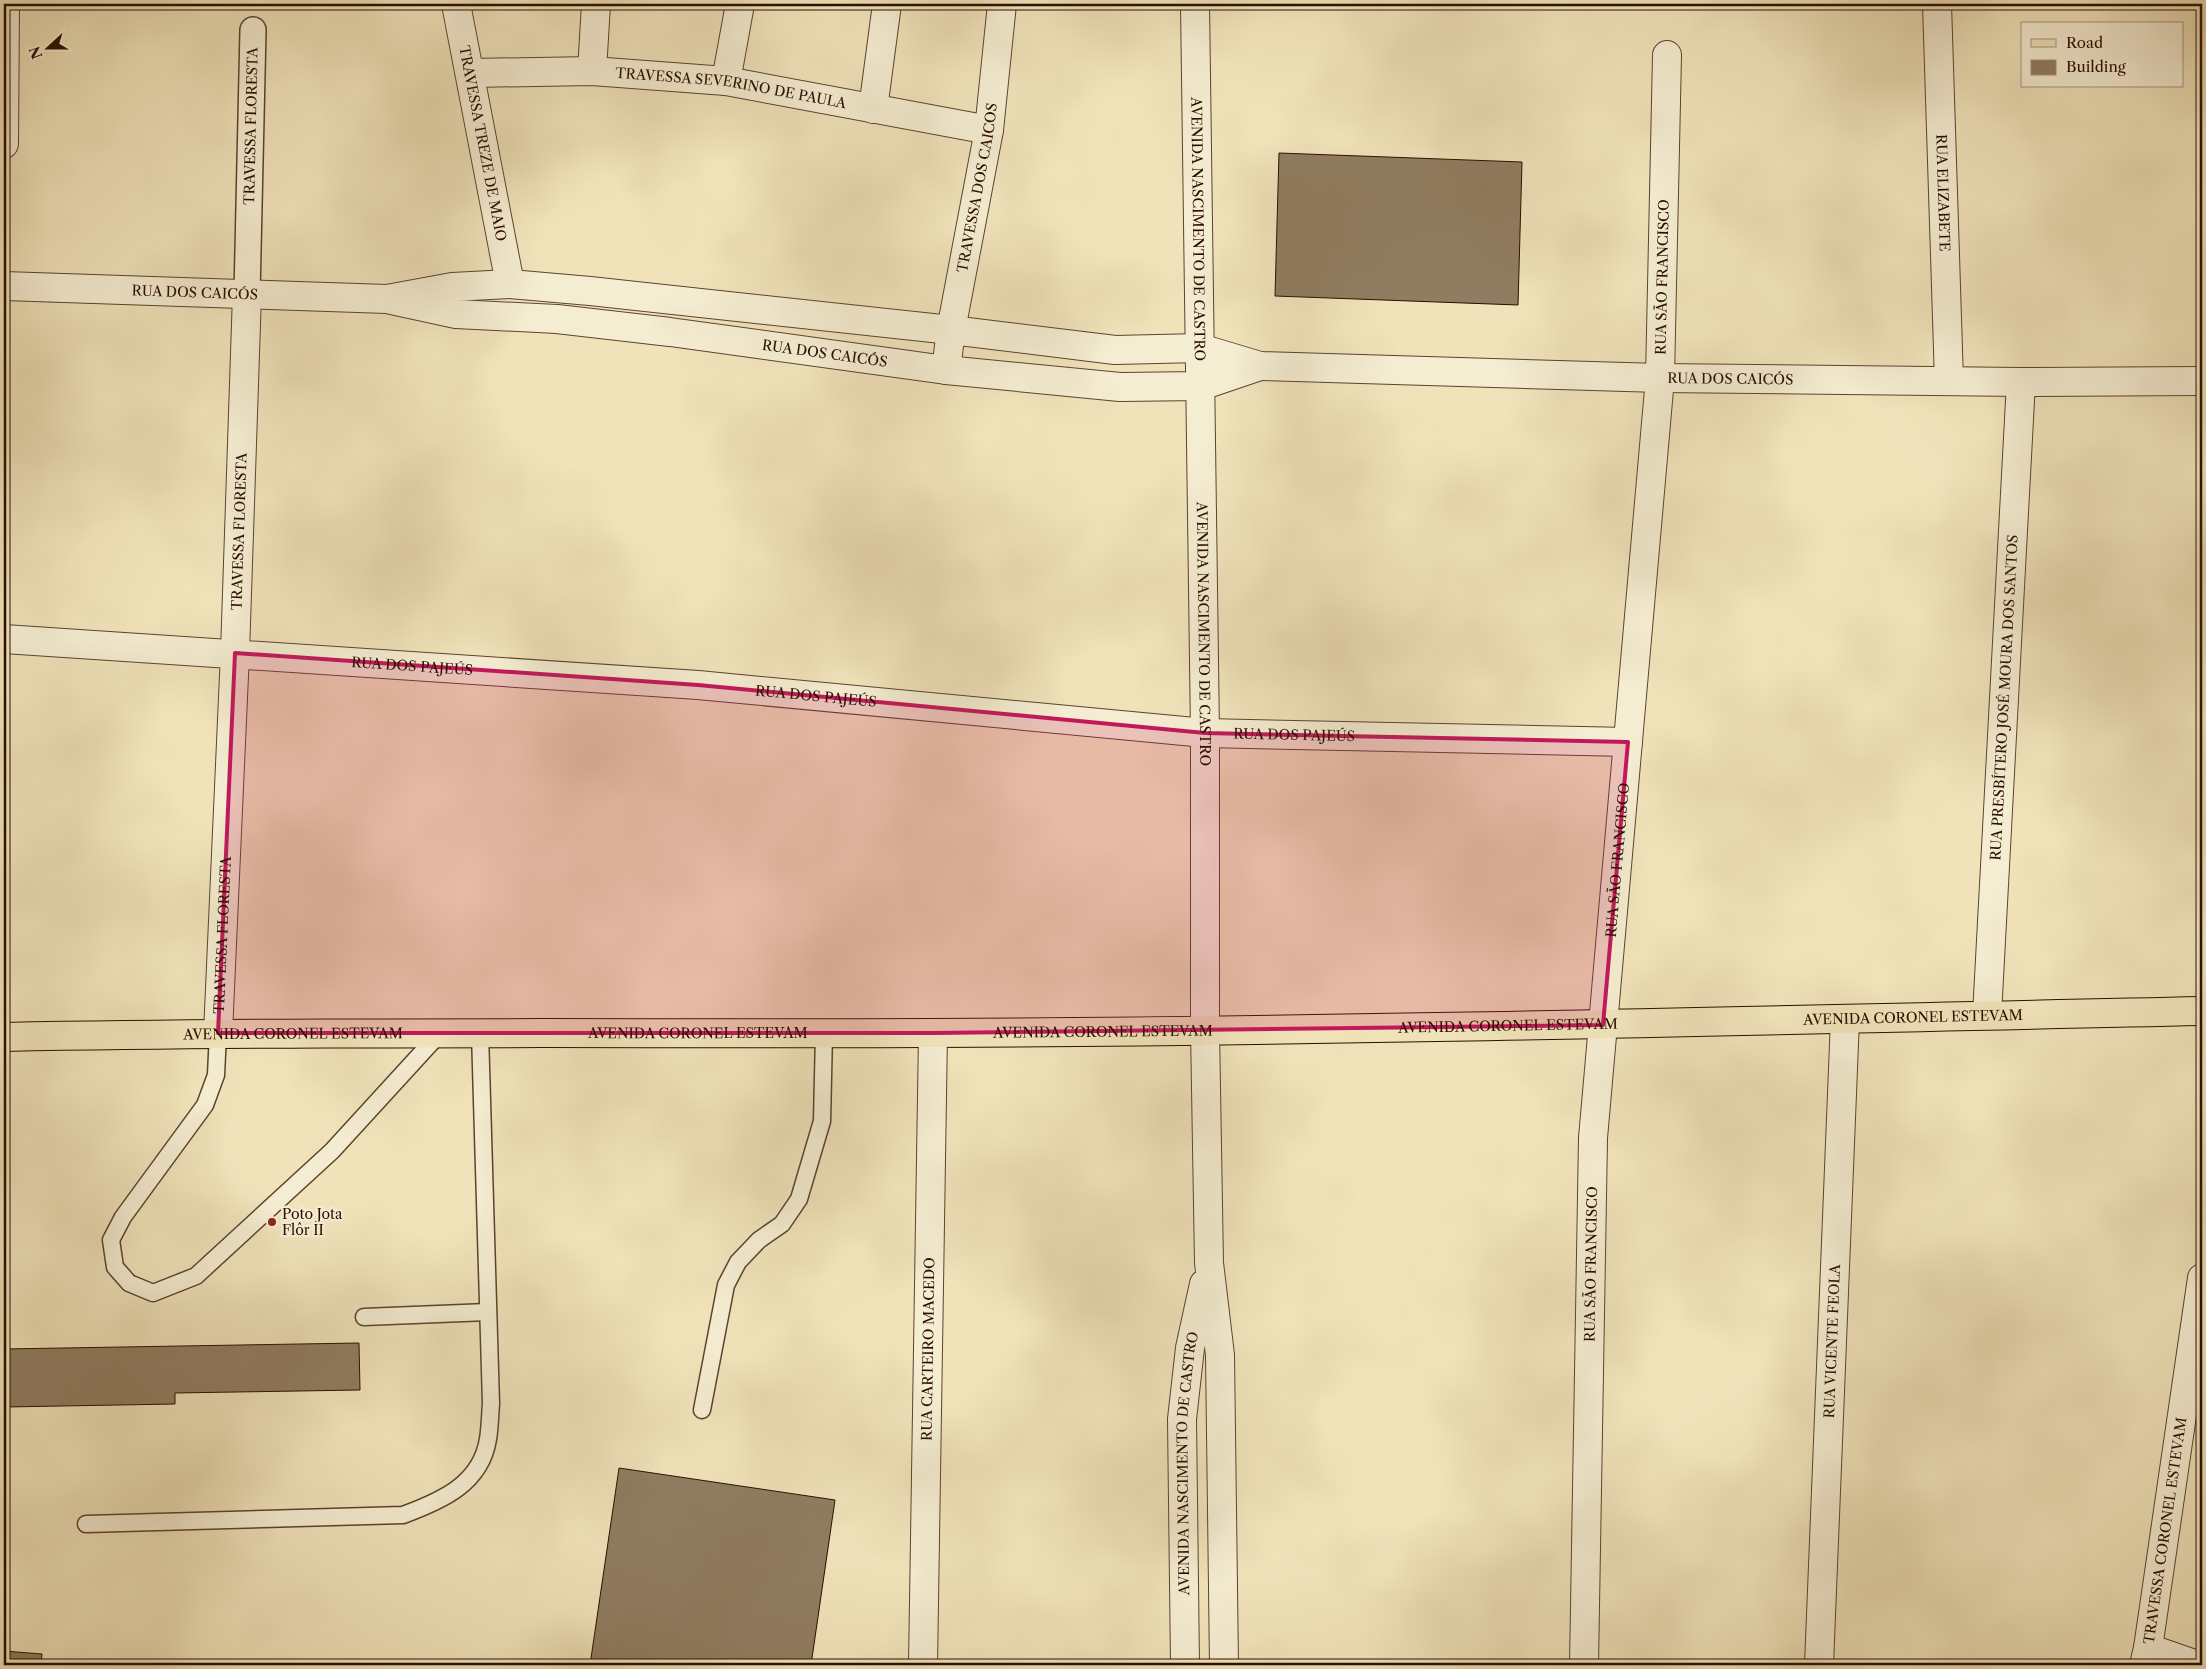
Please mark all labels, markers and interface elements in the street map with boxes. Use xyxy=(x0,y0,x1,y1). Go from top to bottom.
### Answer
north arrow xyxy=(22,22,72,72)
legend xyxy=(2021,22,2184,88)
text: Road xyxy=(2066,33,2103,52)
text: N xyxy=(25,44,46,62)
street label: TRAVESSA TREZE DE MAIO xyxy=(455,44,511,243)
street label: TRAVESSA FLORESTA xyxy=(240,46,262,205)
text: Building xyxy=(2066,57,2126,76)
street label: TRAVESSA SEVERINO DE PAULA xyxy=(615,64,848,112)
street label: AVENIDA NASCIMENTO DE CASTRO xyxy=(1187,96,1209,361)
street label: TRAVESSA DOS CAICOS xyxy=(953,102,1001,274)
street label: RUA ELIZABETE xyxy=(1932,134,1954,252)
street label: RUA SÃO FRANCISCO xyxy=(1651,199,1673,355)
street label: RUA DOS CAICÓS xyxy=(131,281,258,304)
street label: RUA DOS CAICÓS xyxy=(761,336,889,371)
street label: RUA DOS CAICÓS xyxy=(1667,369,1794,388)
street label: TRAVESSA FLORESTA xyxy=(227,452,251,611)
street label: AVENIDA NASCIMENTO DE CASTRO xyxy=(1193,501,1214,766)
street label: RUA PRESBÍTERO JOSÉ MOURA DOS SANTOS xyxy=(1986,534,2022,861)
street label: RUA DOS PAJEÚS xyxy=(351,653,473,679)
street label: RUA DOS PAJEÚS xyxy=(754,681,877,711)
street label: RUA DOS PAJEÚS xyxy=(1233,725,1355,745)
street label: RUA SÃO FRANCISCO xyxy=(1602,782,1633,938)
street label: TRAVESSA FLORESTA xyxy=(210,855,235,1014)
street label: AVENIDA CORONEL ESTEVAM xyxy=(1802,1006,2023,1029)
street label: AVENIDA CORONEL ESTEVAM xyxy=(1397,1015,1618,1037)
street label: AVENIDA CORONEL ESTEVAM xyxy=(992,1021,1213,1042)
street label: AVENIDA CORONEL ESTEVAM xyxy=(182,1024,403,1043)
street label: AVENIDA CORONEL ESTEVAM xyxy=(587,1024,808,1042)
street label: RUA SÃO FRANCISCO xyxy=(1580,1186,1601,1342)
place label: Poto Jota Flôr II xyxy=(282,1205,343,1239)
marker: Poto Jota Flôr II xyxy=(266,1216,278,1228)
street label: RUA CARTEIRO MACEDO xyxy=(918,1257,938,1441)
street label: RUA VICENTE FEOLA xyxy=(1820,1263,1844,1419)
street label: AVENIDA NASCIMENTO DE CASTRO xyxy=(1173,1330,1202,1596)
street label: TRAVESSA CORONEL ESTEVAM xyxy=(2140,1416,2191,1645)

